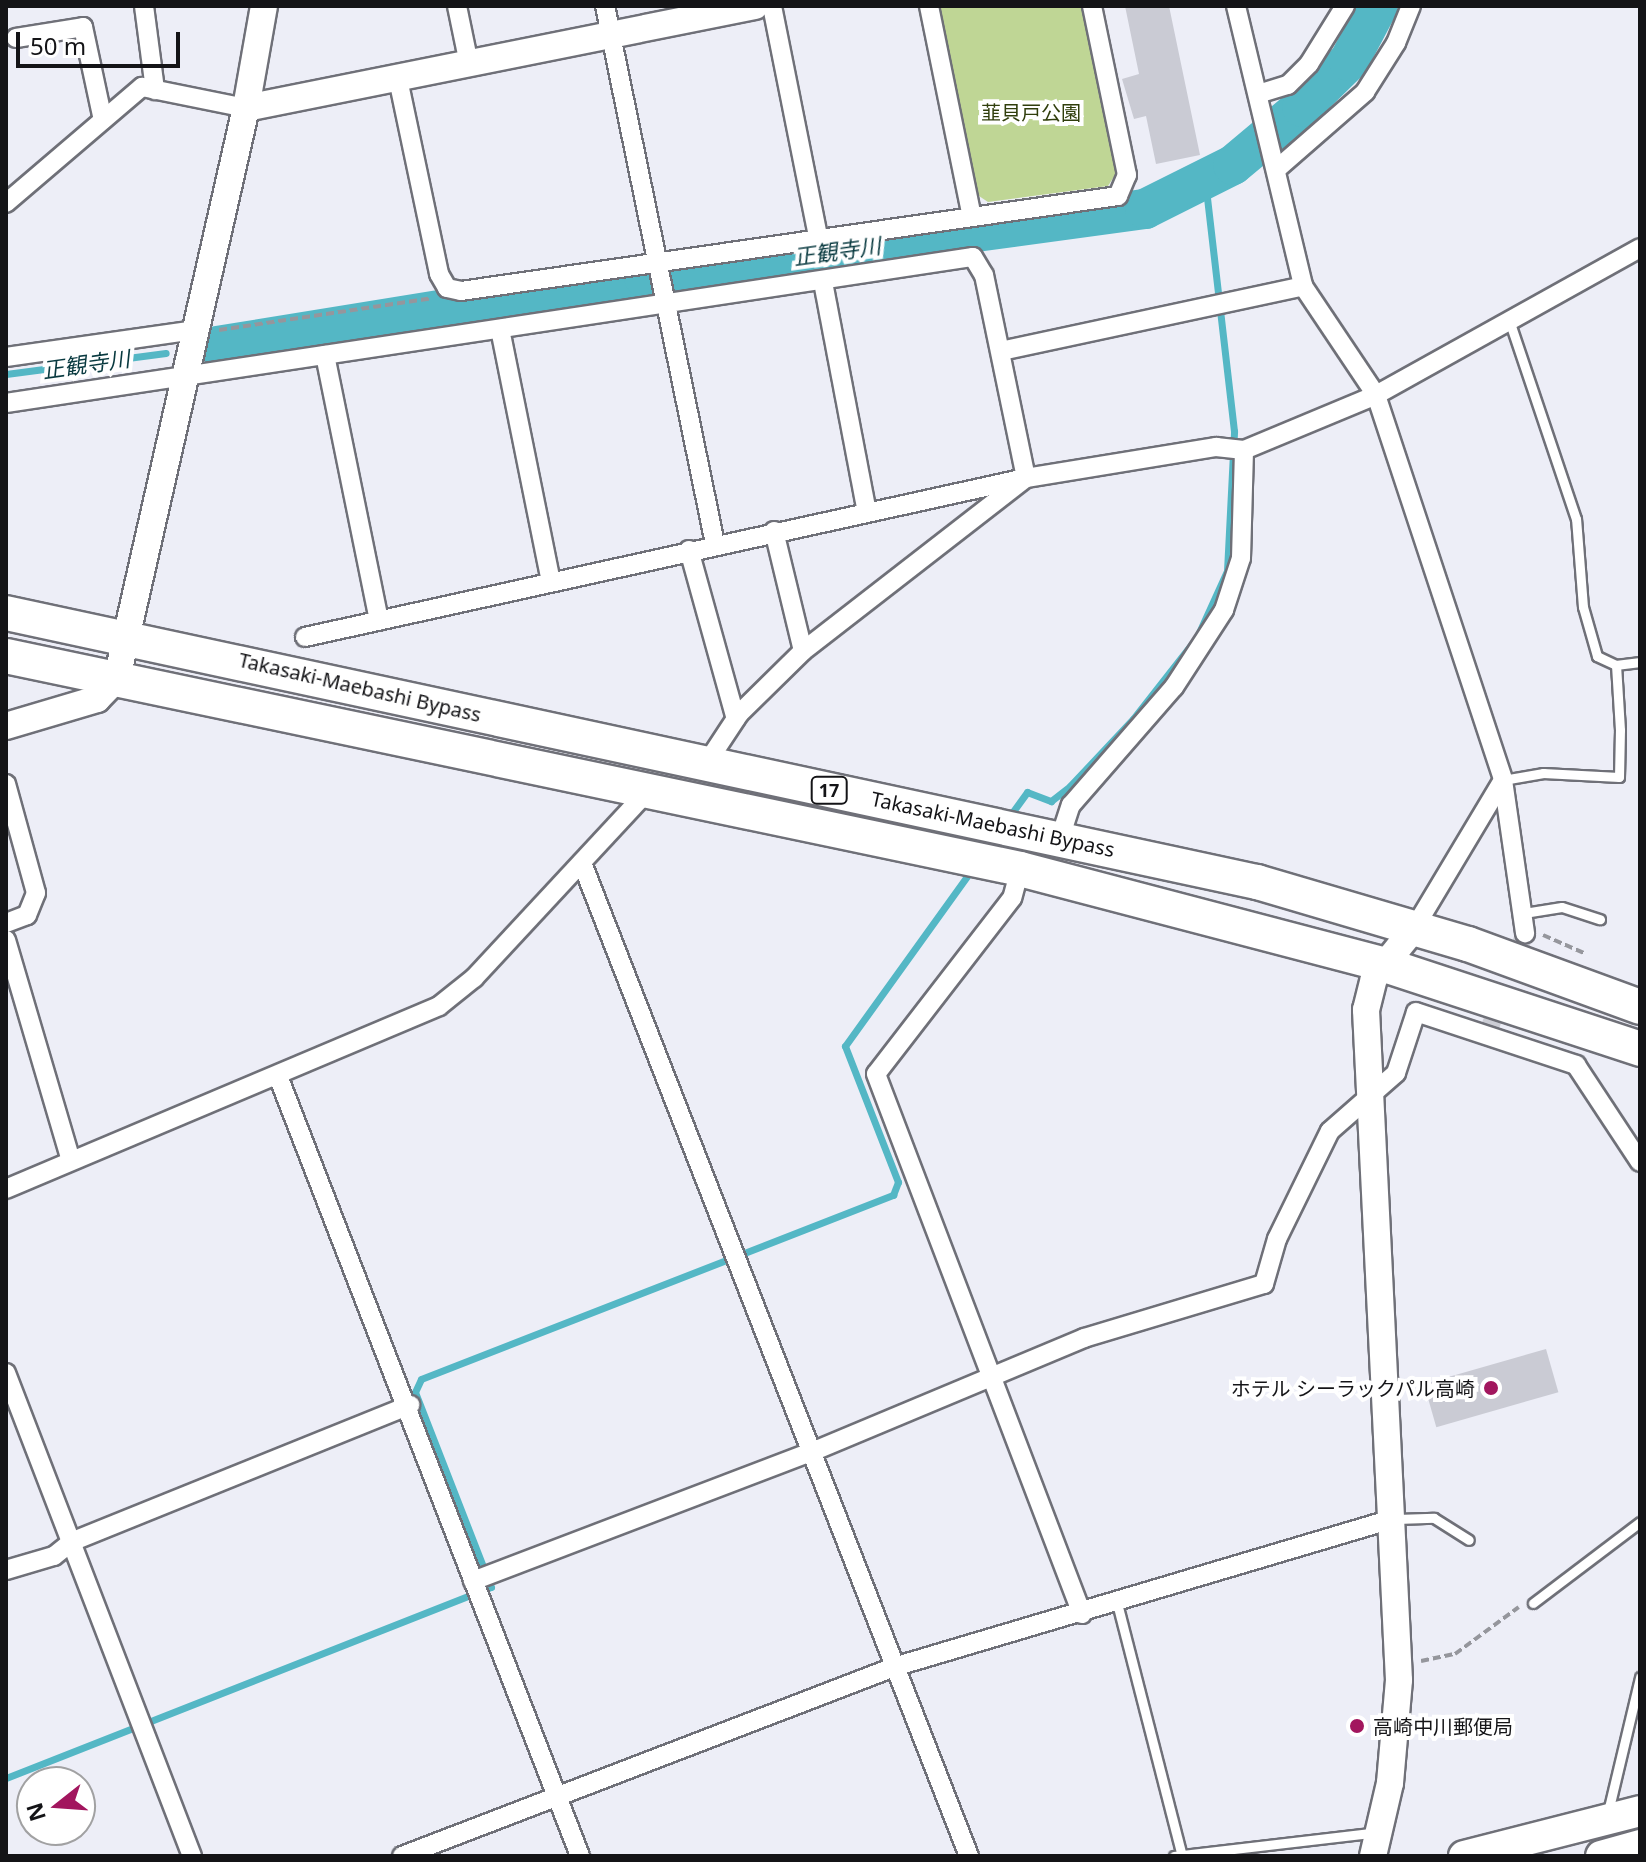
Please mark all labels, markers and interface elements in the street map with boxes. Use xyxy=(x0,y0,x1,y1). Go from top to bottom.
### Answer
scale bar xyxy=(20,16,184,66)
text: 50 m xyxy=(30,29,86,62)
park label: 韮貝戸公園 xyxy=(981,100,1081,124)
water label: 正観寺川 xyxy=(792,232,882,270)
water label: 正観寺川 xyxy=(41,345,131,383)
street label: Takasaki-Maebashi Bypass xyxy=(236,647,484,727)
road number: 17 xyxy=(809,776,849,804)
street label: Takasaki-Maebashi Bypass xyxy=(869,786,1117,862)
place label: ホテル シーラックパル高崎 xyxy=(1230,1376,1475,1400)
marker: ホテル シーラックパル高崎 xyxy=(1482,1379,1500,1397)
place label: 高崎中川郵便局 xyxy=(1373,1714,1513,1738)
marker: 高崎中川郵便局 xyxy=(1348,1717,1366,1735)
north arrow xyxy=(16,1766,96,1846)
text: N xyxy=(18,1799,52,1825)

